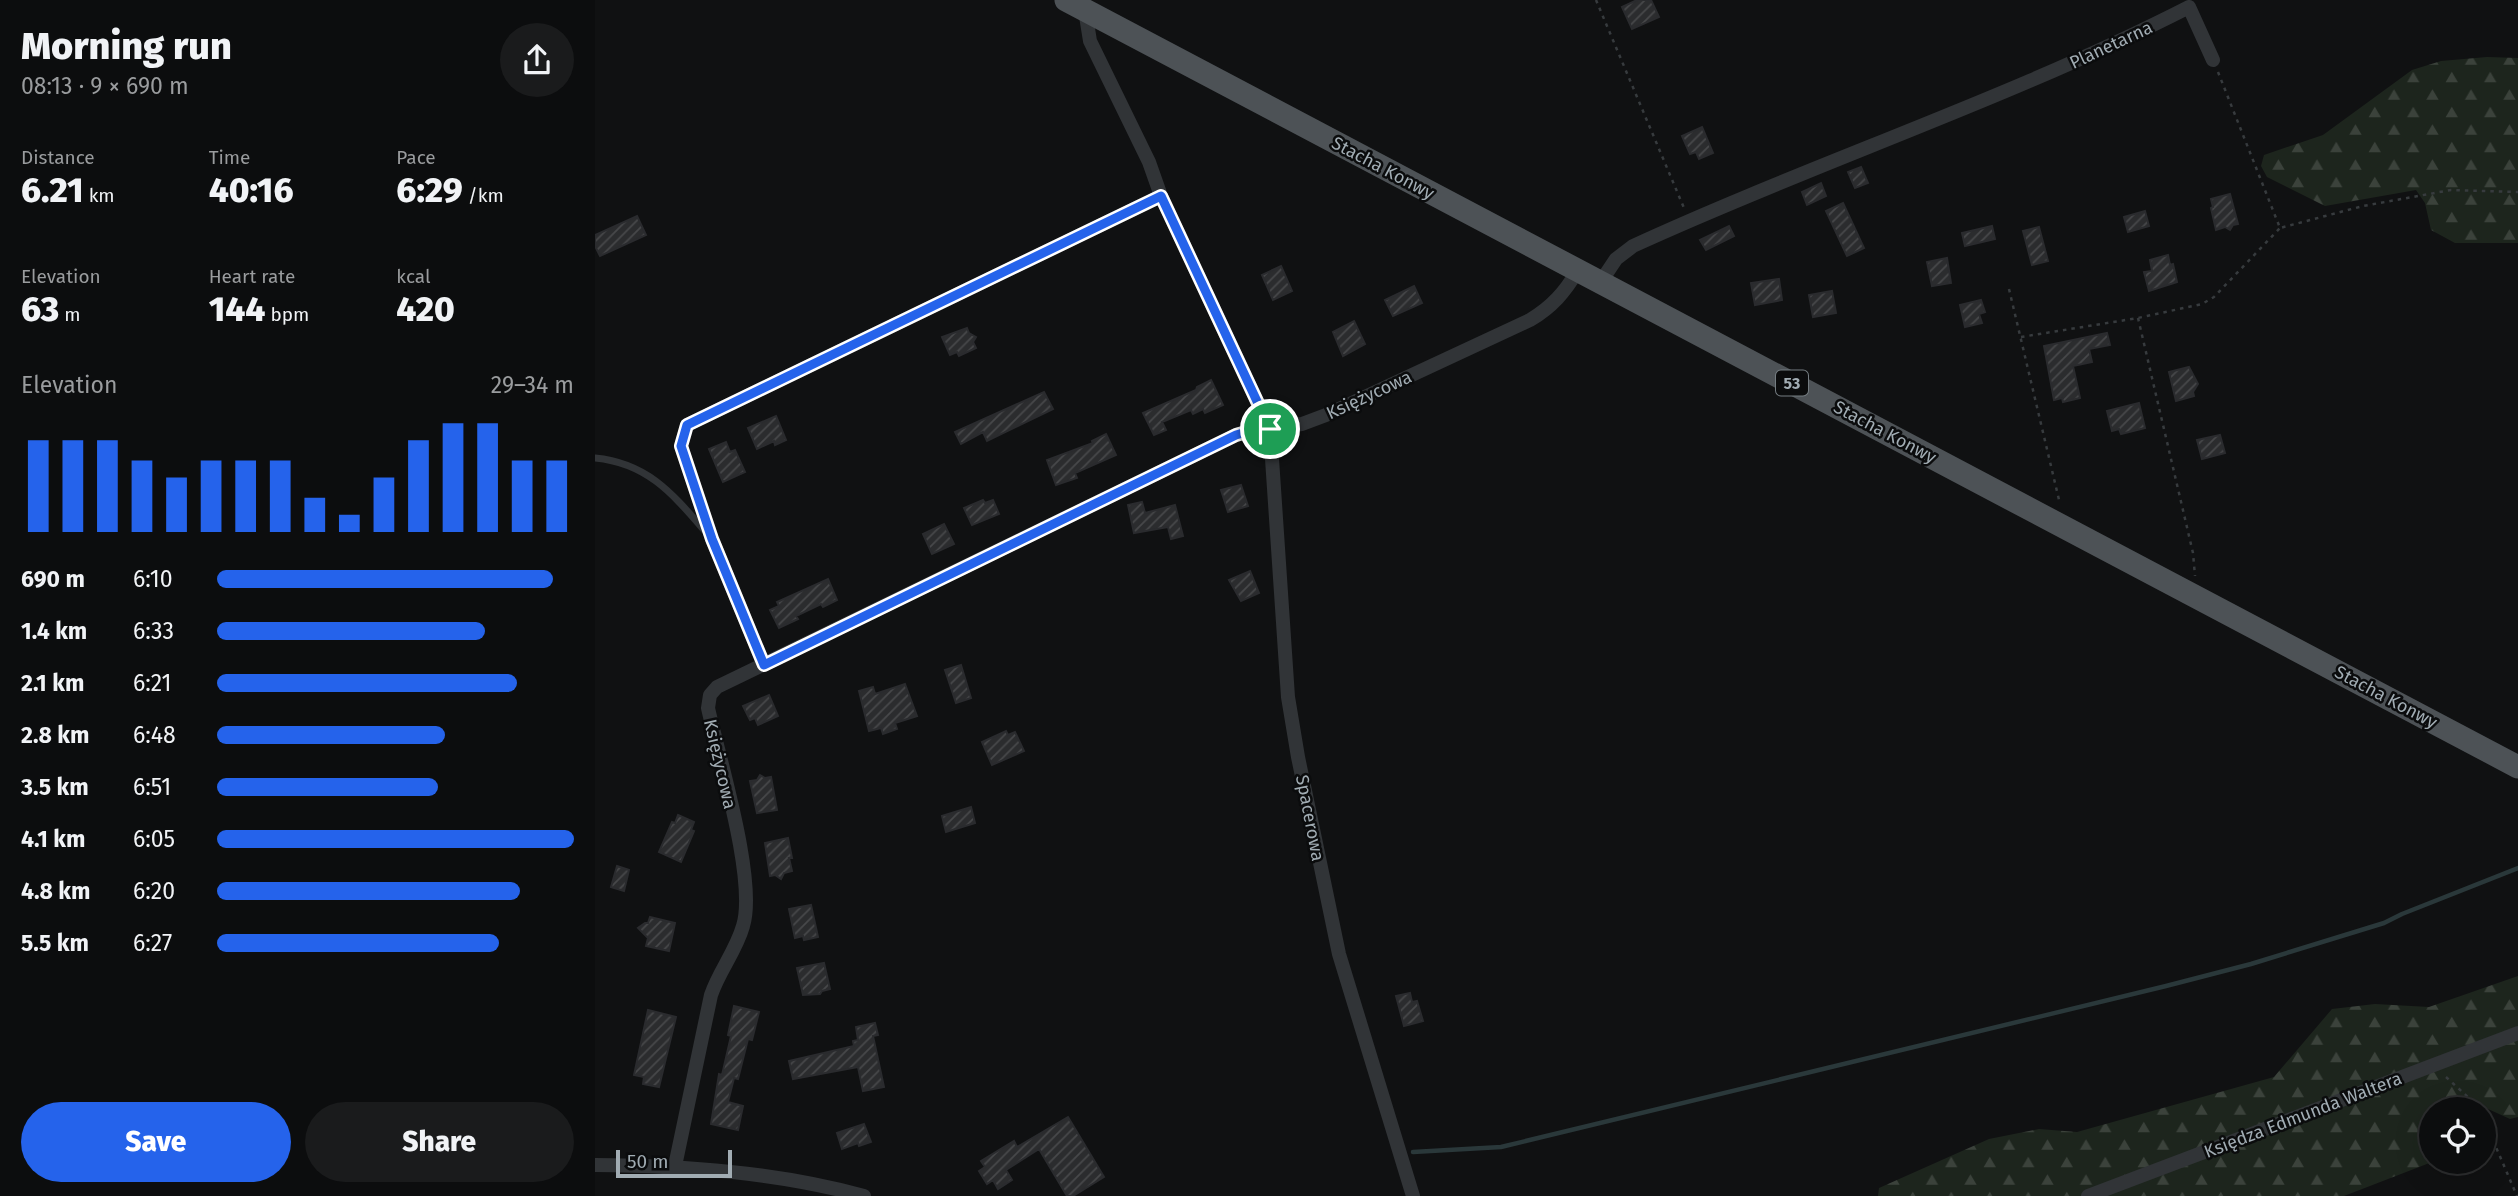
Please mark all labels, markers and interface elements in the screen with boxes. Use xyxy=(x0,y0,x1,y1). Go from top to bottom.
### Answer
street label: Planetarna xyxy=(2066,16,2156,74)
text: Morning run xyxy=(21,23,232,69)
button: share xyxy=(500,23,574,97)
text: 08:13 · 9 × 690 m xyxy=(21,72,189,100)
street label: Stacha Konwy xyxy=(1328,132,1438,204)
text: Distance xyxy=(21,146,95,169)
text: Time xyxy=(209,146,250,169)
text: Pace xyxy=(396,146,436,169)
text: 6.21 xyxy=(21,169,84,211)
text: 40:16 xyxy=(209,169,293,211)
text: 6:29 xyxy=(396,169,463,211)
text: km xyxy=(84,184,115,207)
text: /km xyxy=(463,184,504,207)
text: Elevation xyxy=(21,265,101,288)
text: Heart rate xyxy=(209,265,295,288)
text: kcal xyxy=(396,265,431,288)
text: 63 xyxy=(21,288,59,330)
text: 144 xyxy=(209,288,265,330)
text: 420 xyxy=(396,288,455,330)
text: m xyxy=(59,303,80,326)
text: bpm xyxy=(265,303,309,326)
street label: Księżycowa xyxy=(1323,366,1415,424)
road number: 53 xyxy=(1776,370,1808,396)
text: Elevation xyxy=(21,371,117,399)
text: 29–34 m xyxy=(491,371,574,399)
street label: Stacha Konwy xyxy=(1830,396,1940,468)
pin xyxy=(1240,399,1300,459)
icon: arrive xyxy=(1251,410,1289,448)
text: 690 m xyxy=(21,565,85,593)
text: 6:10 xyxy=(133,565,173,593)
text: 1.4 km xyxy=(21,617,87,645)
text: 6:33 xyxy=(133,617,174,645)
street label: Stacha Konwy xyxy=(2331,661,2441,733)
text: 2.1 km xyxy=(21,669,84,697)
text: 6:21 xyxy=(133,669,172,697)
street label: Księżycowa xyxy=(699,717,741,811)
text: 2.8 km xyxy=(21,721,89,749)
text: 6:48 xyxy=(133,721,176,749)
text: 3.5 km xyxy=(21,773,89,801)
text: 6:51 xyxy=(133,773,171,801)
street label: Spacerowa xyxy=(1291,773,1329,863)
text: 4.1 km xyxy=(21,825,85,853)
text: 6:05 xyxy=(133,825,175,853)
text: 4.8 km xyxy=(21,877,90,905)
text: 6:20 xyxy=(133,877,175,905)
text: 5.5 km xyxy=(21,929,89,957)
text: 6:27 xyxy=(133,929,172,957)
street label: Księdza Edmunda Waltera xyxy=(2201,1067,2405,1163)
map controls xyxy=(2419,1097,2496,1174)
button: locate xyxy=(2419,1097,2496,1174)
button: Save xyxy=(21,1102,291,1182)
button: Share xyxy=(305,1102,574,1182)
scale bar xyxy=(616,1147,731,1179)
text: 50 m xyxy=(627,1150,668,1173)

